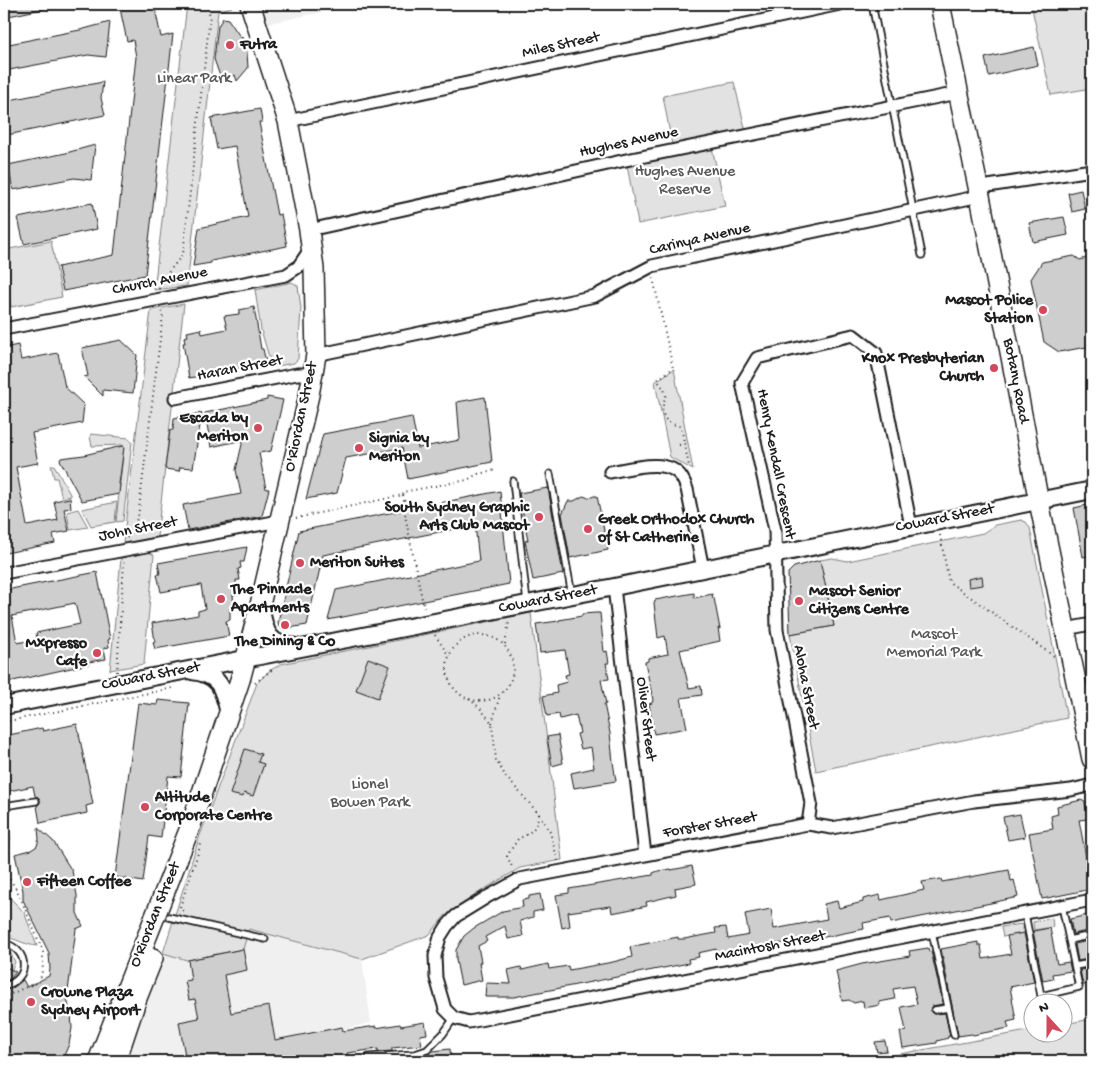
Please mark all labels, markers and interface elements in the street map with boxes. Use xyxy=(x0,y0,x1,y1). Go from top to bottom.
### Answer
street label: Miles Street xyxy=(521,28,603,63)
place label: Futra xyxy=(239,36,278,55)
marker: Futra xyxy=(224,39,236,51)
park label: Linear Park xyxy=(157,70,233,89)
street label: Hughes Avenue xyxy=(578,123,681,163)
park label: Hughes Avenue Reserve xyxy=(635,163,736,200)
street label: Carinya Avenue xyxy=(648,219,753,261)
street label: Church Avenue xyxy=(111,263,210,301)
place label: Mascot Police Station xyxy=(945,292,1034,329)
marker: Mascot Police Station xyxy=(1037,304,1049,316)
street label: Botany Road xyxy=(997,336,1033,427)
place label: Knox Presbyterian Church xyxy=(861,350,984,387)
street label: Haran Street xyxy=(196,351,286,387)
street label: O'Riordan Street xyxy=(281,359,323,474)
marker: Knox Presbyterian Church xyxy=(988,362,1000,374)
street label: Henry Kendall Crescent xyxy=(751,387,799,542)
place label: Escada by Meriton xyxy=(179,410,248,447)
marker: Escada by Meriton xyxy=(252,422,264,434)
place label: Signia by Meriton xyxy=(369,430,429,467)
marker: Signia by Meriton xyxy=(353,442,365,454)
place label: South Sydney Graphic Arts Club Mascot xyxy=(385,499,531,536)
street label: Coward Street xyxy=(894,500,997,538)
marker: South Sydney Graphic Arts Club Mascot xyxy=(533,511,545,523)
place label: Greek Orthodox Church of St Catherine xyxy=(597,511,755,548)
street label: John Street xyxy=(97,513,180,547)
marker: Greek Orthodox Church of St Catherine xyxy=(582,523,594,535)
place label: Meriton Suites xyxy=(310,554,405,573)
marker: Meriton Suites xyxy=(294,557,306,569)
place label: The Pinnacle Apartments xyxy=(229,581,312,618)
street label: Coward Street xyxy=(497,581,600,619)
place label: Mascot Senior Citizens Centre xyxy=(808,583,909,620)
marker: The Pinnacle Apartments xyxy=(215,593,227,605)
marker: Mascot Senior Citizens Centre xyxy=(793,595,805,607)
marker: The Dining & Co xyxy=(279,619,291,631)
park label: Mascot Memorial Park xyxy=(887,626,983,663)
place label: The Dining & Co xyxy=(233,633,336,652)
place label: Mxpresso Cafe xyxy=(26,635,88,672)
street label: Aloha Street xyxy=(788,643,823,732)
marker: Mxpresso Cafe xyxy=(91,647,103,659)
street label: Coward Street xyxy=(100,658,203,696)
street label: Oliver Street xyxy=(630,676,660,763)
park label: Lionel Bowen Park xyxy=(329,776,411,813)
place label: Altitude Corporate Centre xyxy=(154,789,273,826)
marker: Altitude Corporate Centre xyxy=(139,801,151,813)
street label: Forster Street xyxy=(661,808,760,844)
street label: O'Riordan Street xyxy=(126,858,186,970)
place label: Fifteen Coffee xyxy=(36,872,132,892)
marker: Fifteen Coffee xyxy=(21,876,33,888)
street label: Macintosh Street xyxy=(713,927,828,967)
place label: Crowne Plaza Sydney Airport xyxy=(40,984,142,1021)
north arrow xyxy=(1024,992,1074,1042)
marker: Crowne Plaza Sydney Airport xyxy=(25,996,37,1008)
text: N xyxy=(1037,999,1052,1018)

